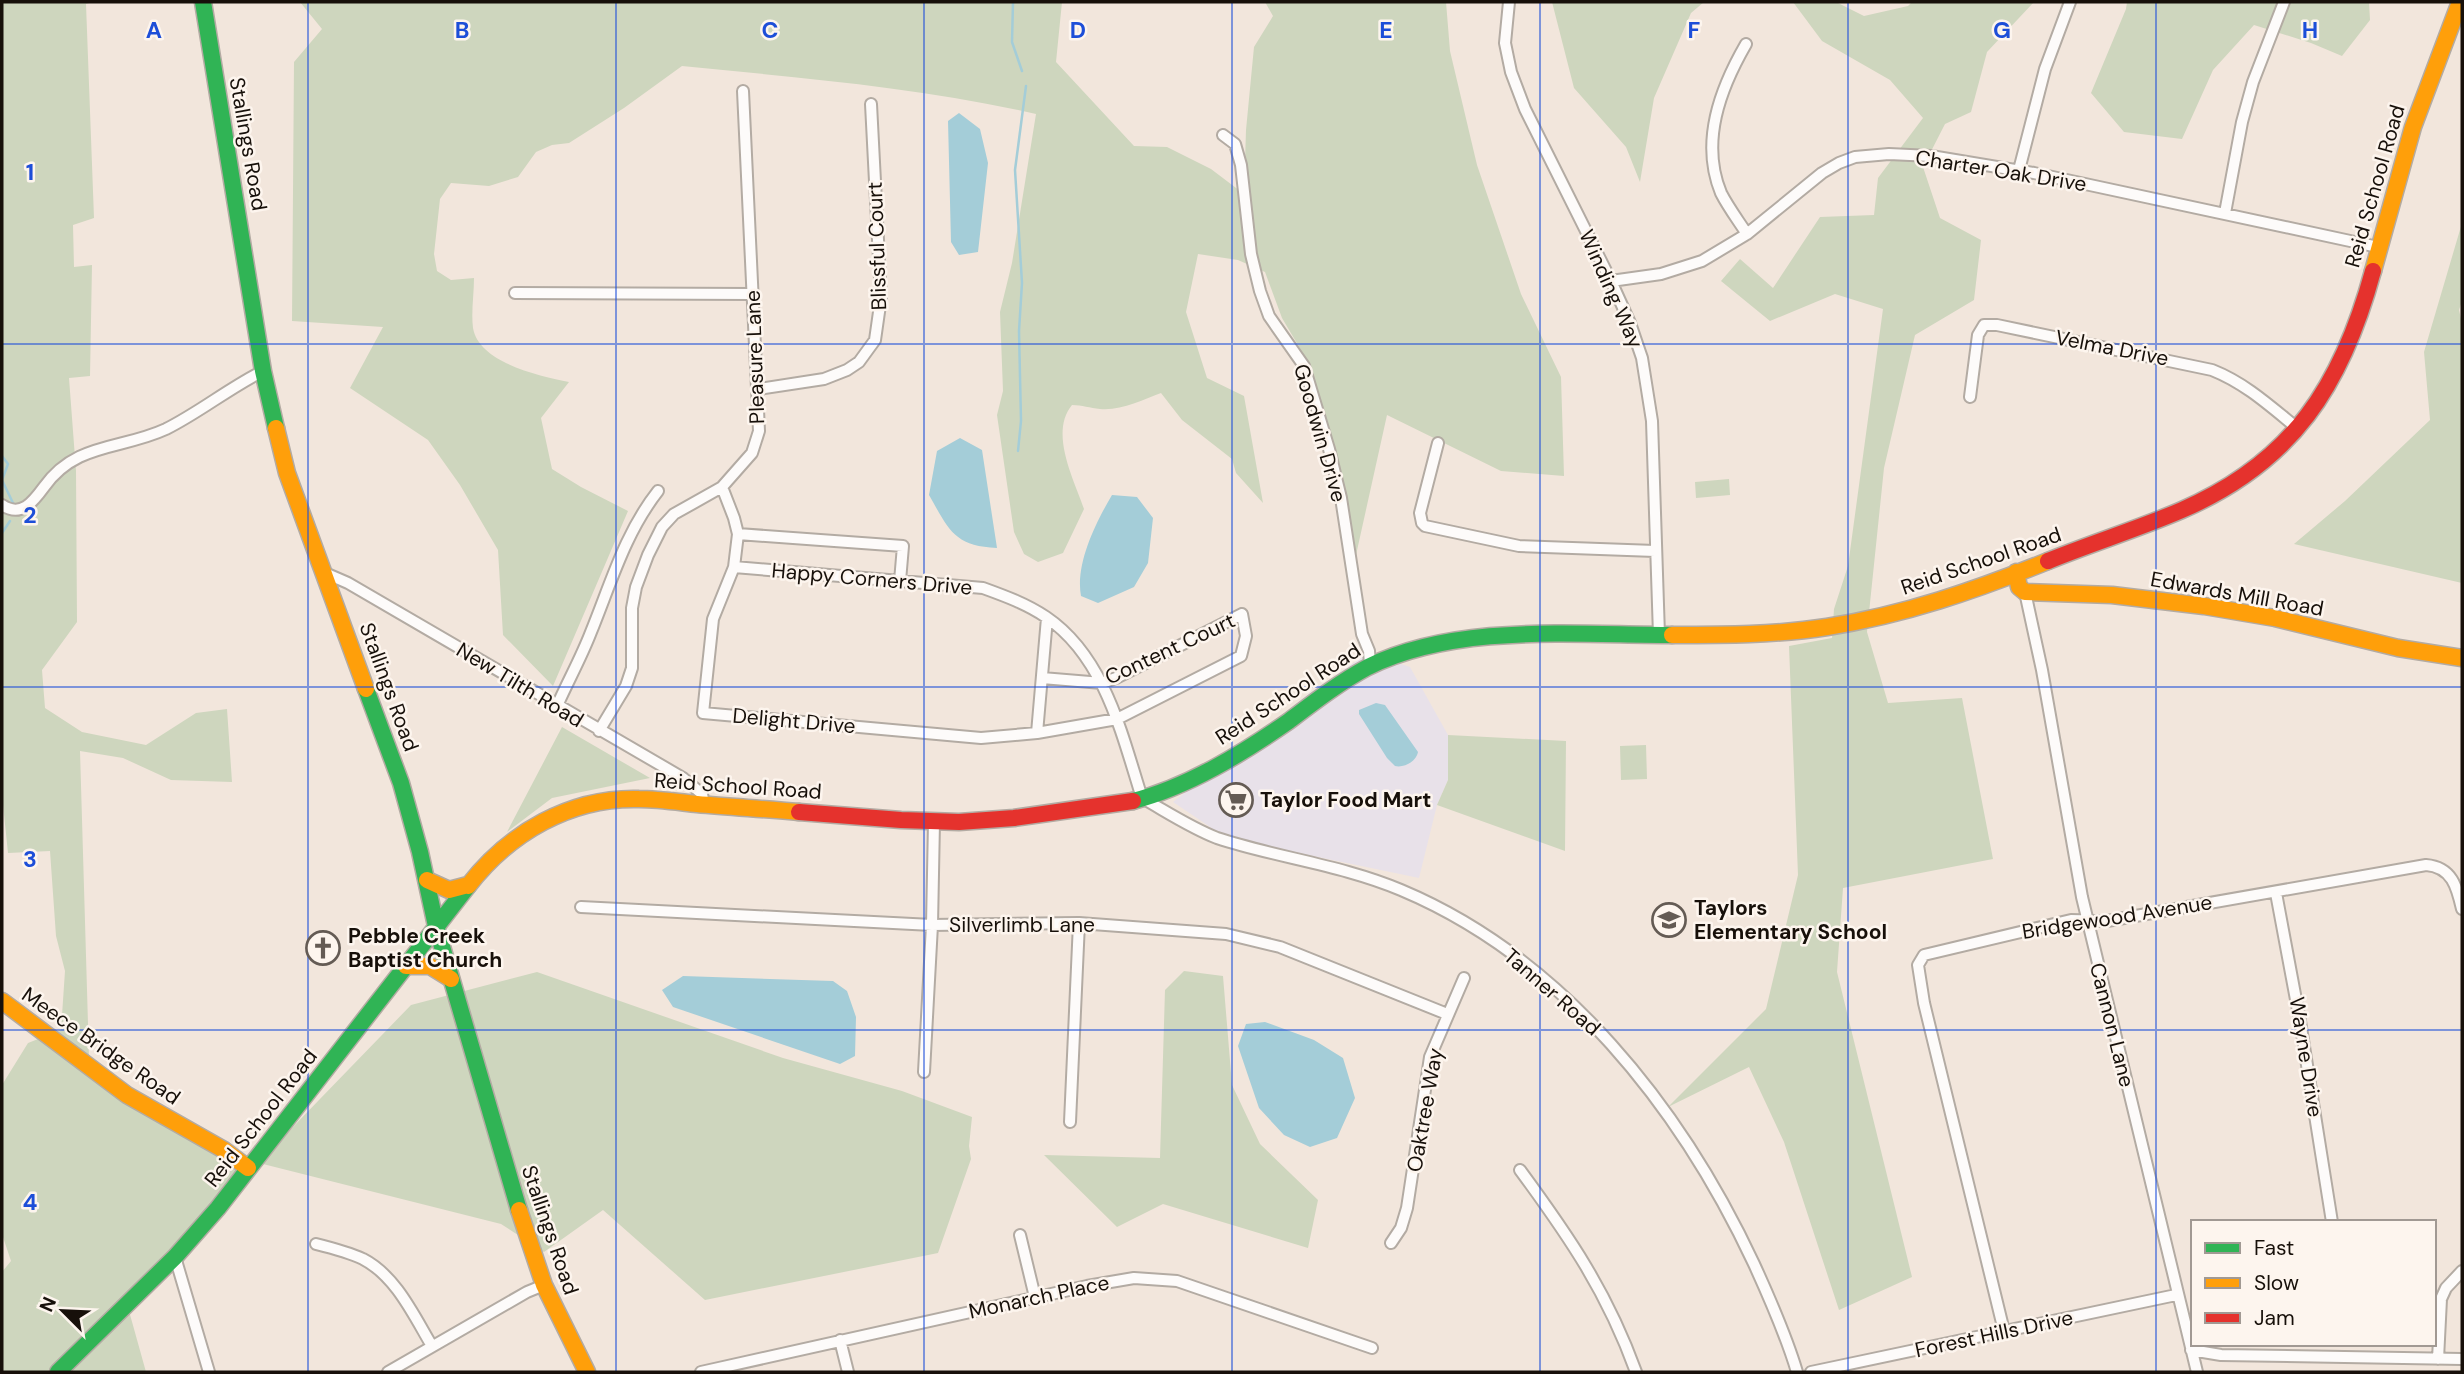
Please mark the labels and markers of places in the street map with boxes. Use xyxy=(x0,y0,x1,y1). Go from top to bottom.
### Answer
supermarket icon: Taylor Food Mart xyxy=(1217,781,1255,819)
place label: Taylor Food Mart xyxy=(1260,786,1431,814)
place label: Taylors Elementary School xyxy=(1694,894,1887,946)
school or university icon: Taylors Elementary School xyxy=(1650,901,1688,939)
place label: Pebble Creek Baptist Church xyxy=(348,922,502,974)
church icon: Pebble Creek Baptist Church xyxy=(304,929,342,967)

